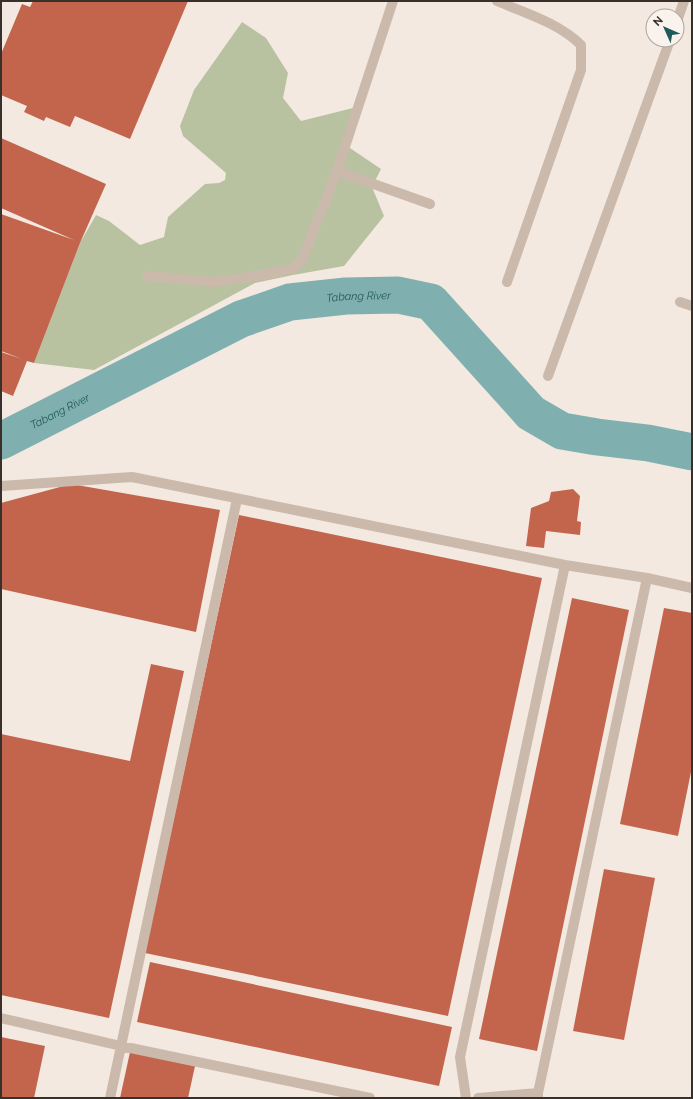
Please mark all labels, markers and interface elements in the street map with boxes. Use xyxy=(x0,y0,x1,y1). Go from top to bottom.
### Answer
north arrow xyxy=(645,8,685,48)
text: N xyxy=(651,14,666,29)
water label: Tabang River xyxy=(326,289,392,305)
water label: Tabang River xyxy=(28,390,93,432)

